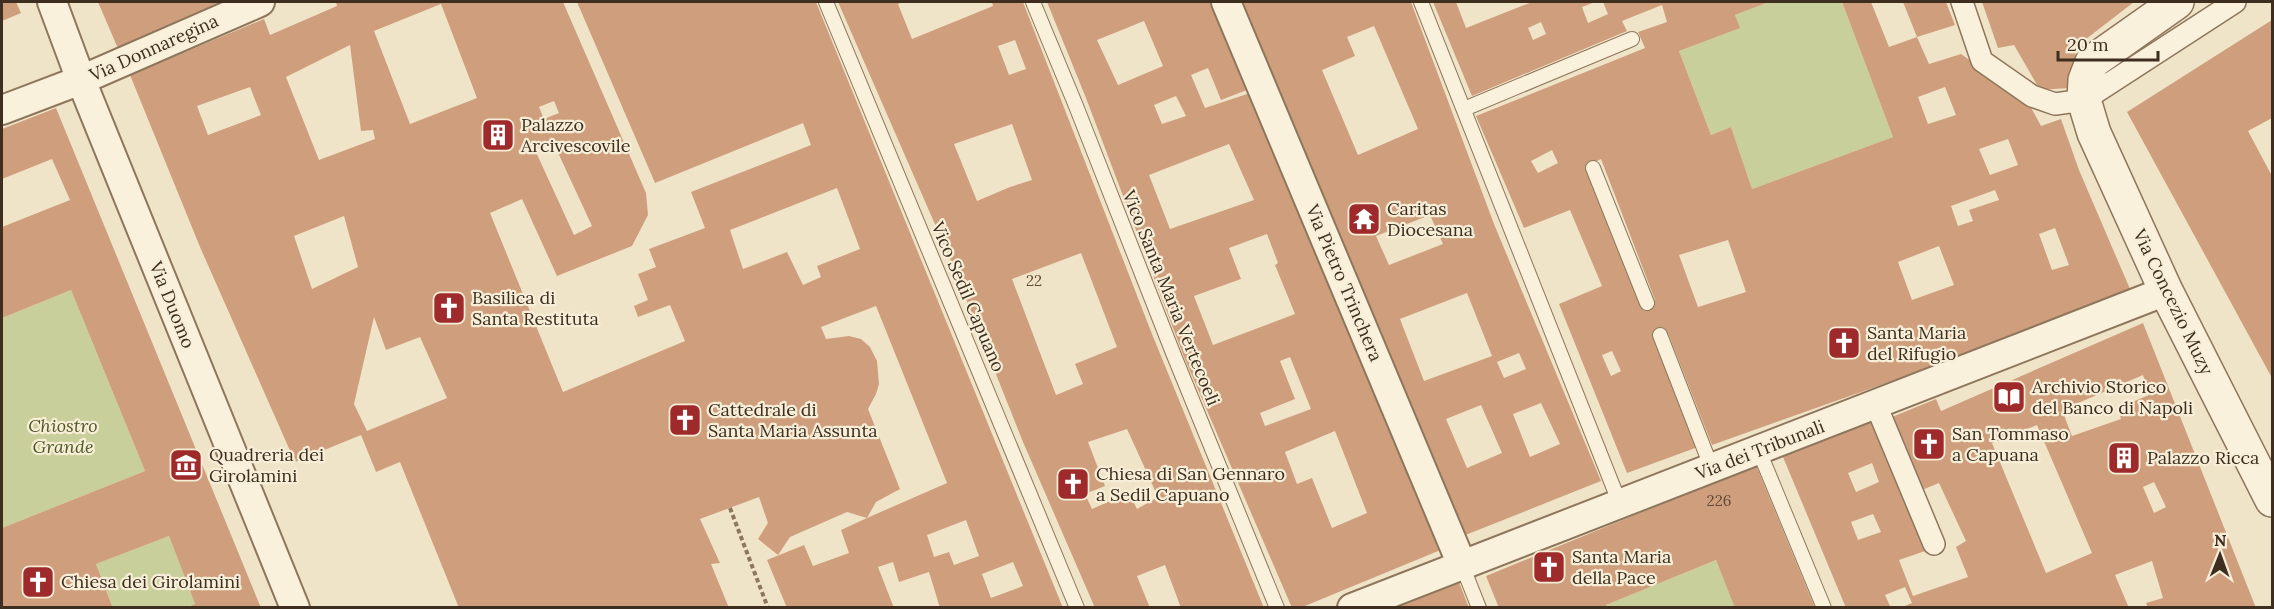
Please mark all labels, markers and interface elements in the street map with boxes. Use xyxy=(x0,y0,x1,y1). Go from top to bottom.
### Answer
street label: Via Donnaregina xyxy=(85,9,222,87)
scale bar xyxy=(2058,24,2158,62)
text: 20 m xyxy=(2067,33,2109,56)
place label: Palazzo Arcivescovile xyxy=(520,113,631,157)
building icon: Palazzo Arcivescovile xyxy=(480,117,516,153)
street label: Vico Santa Maria Vertecoeli xyxy=(1117,186,1225,409)
place label: Caritas Diocesana xyxy=(1387,197,1473,241)
street label: Via Pietro Trinchera xyxy=(1301,200,1388,365)
temple icon: Caritas Diocesana xyxy=(1346,201,1382,237)
street label: Vico Sedil Capuano xyxy=(926,217,1010,375)
street label: Via Concezio Muzy xyxy=(2128,224,2219,379)
street label: Via Duomo xyxy=(144,257,200,352)
house number: 22 xyxy=(1026,271,1042,290)
place label: Basilica di Santa Restituta xyxy=(472,286,599,330)
church icon: Basilica di Santa Restituta xyxy=(431,290,467,326)
place label: Santa Maria del Rifugio xyxy=(1867,321,1966,365)
church icon: Santa Maria del Rifugio xyxy=(1826,325,1862,361)
place label: Archivio Storico del Banco di Napoli xyxy=(2031,375,2193,419)
library icon: Archivio Storico del Banco di Napoli xyxy=(1991,379,2027,415)
place label: Cattedrale di Santa Maria Assunta xyxy=(708,398,878,442)
church icon: Cattedrale di Santa Maria Assunta xyxy=(667,402,703,438)
park label: Chiostro Grande xyxy=(28,414,98,458)
street label: Via dei Tribunali xyxy=(1691,414,1828,485)
place label: San Tommaso a Capuana xyxy=(1952,422,2069,466)
church icon: San Tommaso a Capuana xyxy=(1911,426,1947,462)
building icon: Palazzo Ricca xyxy=(2106,440,2142,476)
place label: Quadreria dei Girolamini xyxy=(209,443,324,487)
place label: Palazzo Ricca xyxy=(2147,446,2259,469)
museum icon: Quadreria dei Girolamini xyxy=(168,447,204,483)
place label: Chiesa di San Gennaro a Sedil Capuano xyxy=(1096,462,1285,506)
church icon: Chiesa di San Gennaro a Sedil Capuano xyxy=(1055,466,1091,502)
house number: 226 xyxy=(1707,491,1731,510)
north arrow xyxy=(2190,525,2250,585)
text: N xyxy=(2214,530,2227,550)
place label: Santa Maria della Pace xyxy=(1572,545,1671,589)
church icon: Santa Maria della Pace xyxy=(1531,549,1567,585)
church icon: Chiesa dei Girolamini xyxy=(20,564,56,600)
place label: Chiesa dei Girolamini xyxy=(61,570,240,593)

